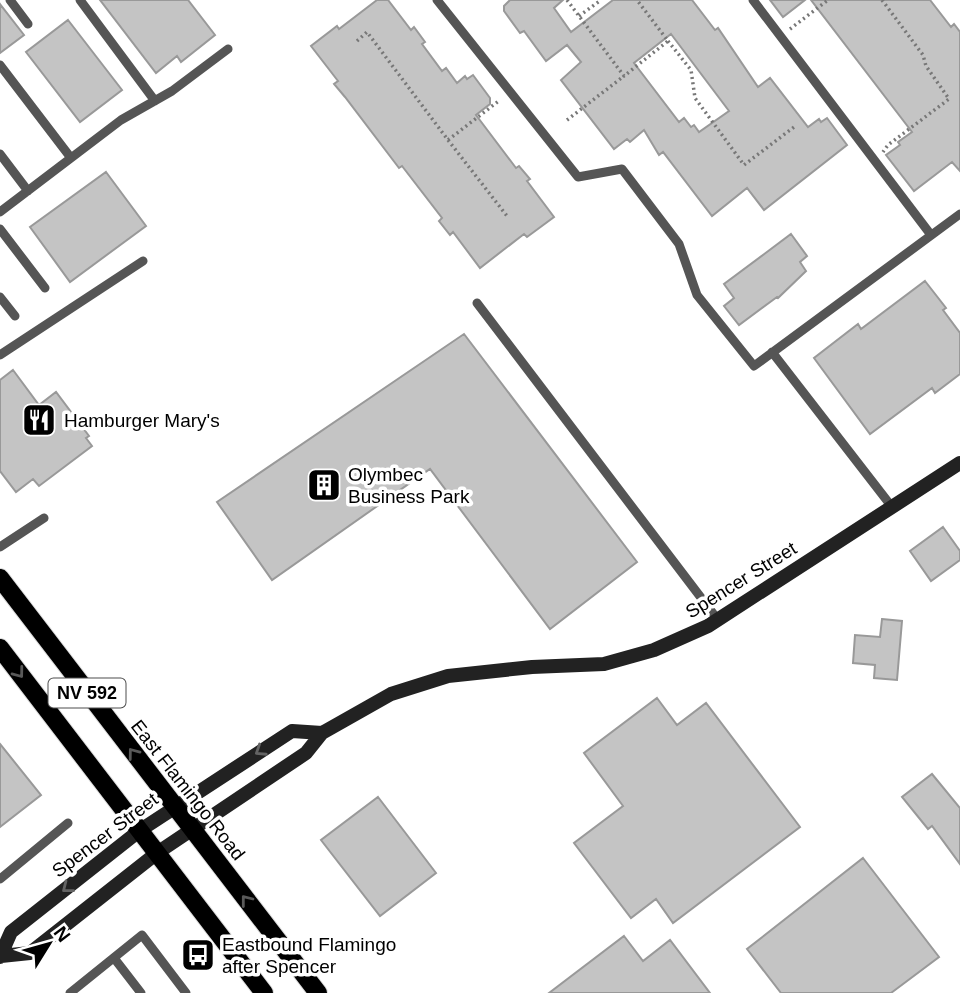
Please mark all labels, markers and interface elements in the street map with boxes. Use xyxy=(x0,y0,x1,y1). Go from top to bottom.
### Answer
restaurant icon: Hamburger Mary's xyxy=(20,401,58,439)
place label: Hamburger Mary's xyxy=(64,410,220,431)
place label: Olymbec Business Park xyxy=(348,464,470,507)
building icon: Olymbec Business Park xyxy=(305,466,343,504)
street label: Spencer Street xyxy=(682,537,801,622)
one-way arrow xyxy=(11,665,24,678)
road number: NV 592 xyxy=(48,678,126,708)
street label: East Flamingo Road xyxy=(127,716,249,864)
one-way arrow xyxy=(255,743,268,756)
one-way arrow xyxy=(128,748,141,761)
street label: Spencer Street xyxy=(48,788,162,882)
one-way arrow xyxy=(62,880,74,893)
one-way arrow xyxy=(242,895,255,908)
north arrow xyxy=(14,909,84,979)
text: N xyxy=(50,922,75,946)
place label: Eastbound Flamingo after Spencer xyxy=(222,934,396,977)
bus stop icon: Eastbound Flamingo after Spencer xyxy=(179,936,217,974)

